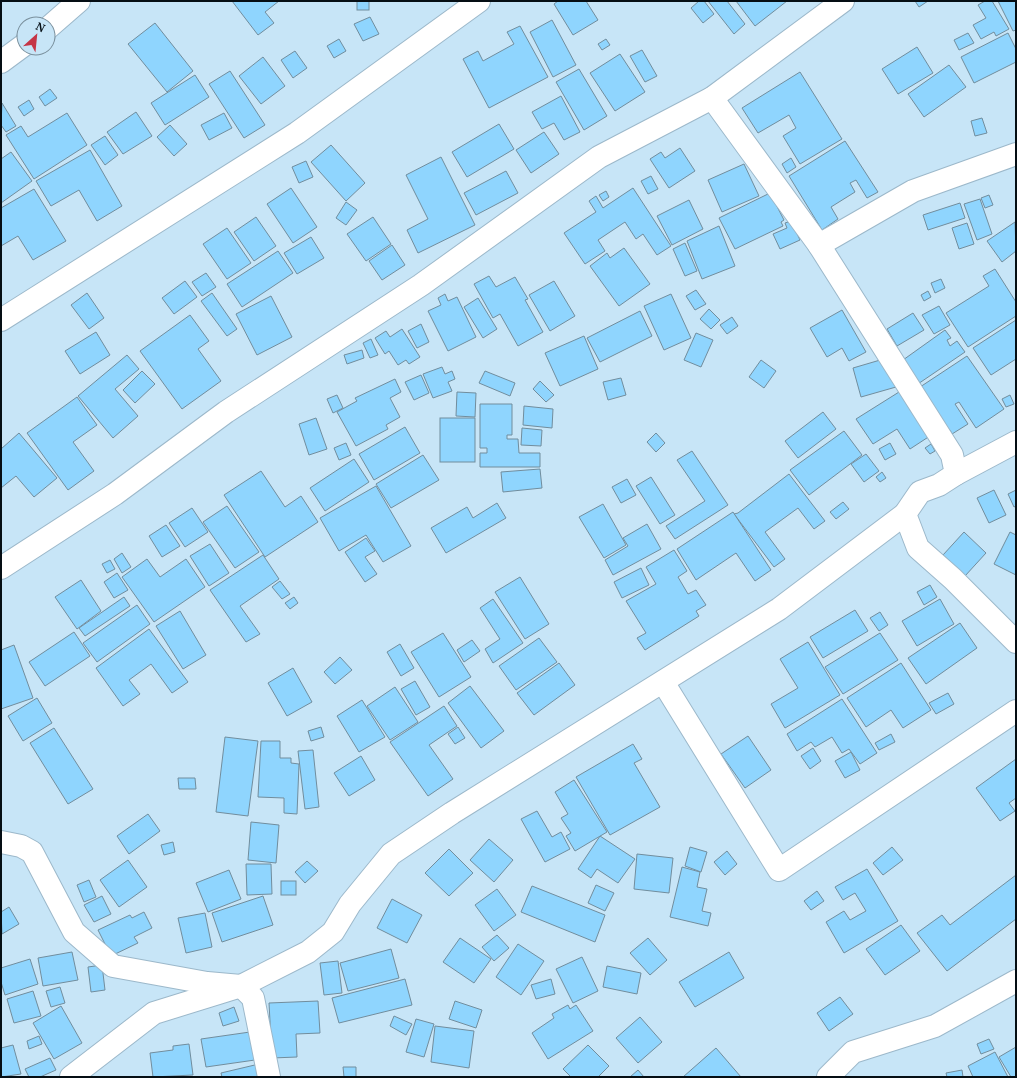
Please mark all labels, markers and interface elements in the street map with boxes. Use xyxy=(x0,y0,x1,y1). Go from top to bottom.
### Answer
north arrow xyxy=(16,16,56,56)
text: N xyxy=(33,18,48,35)

